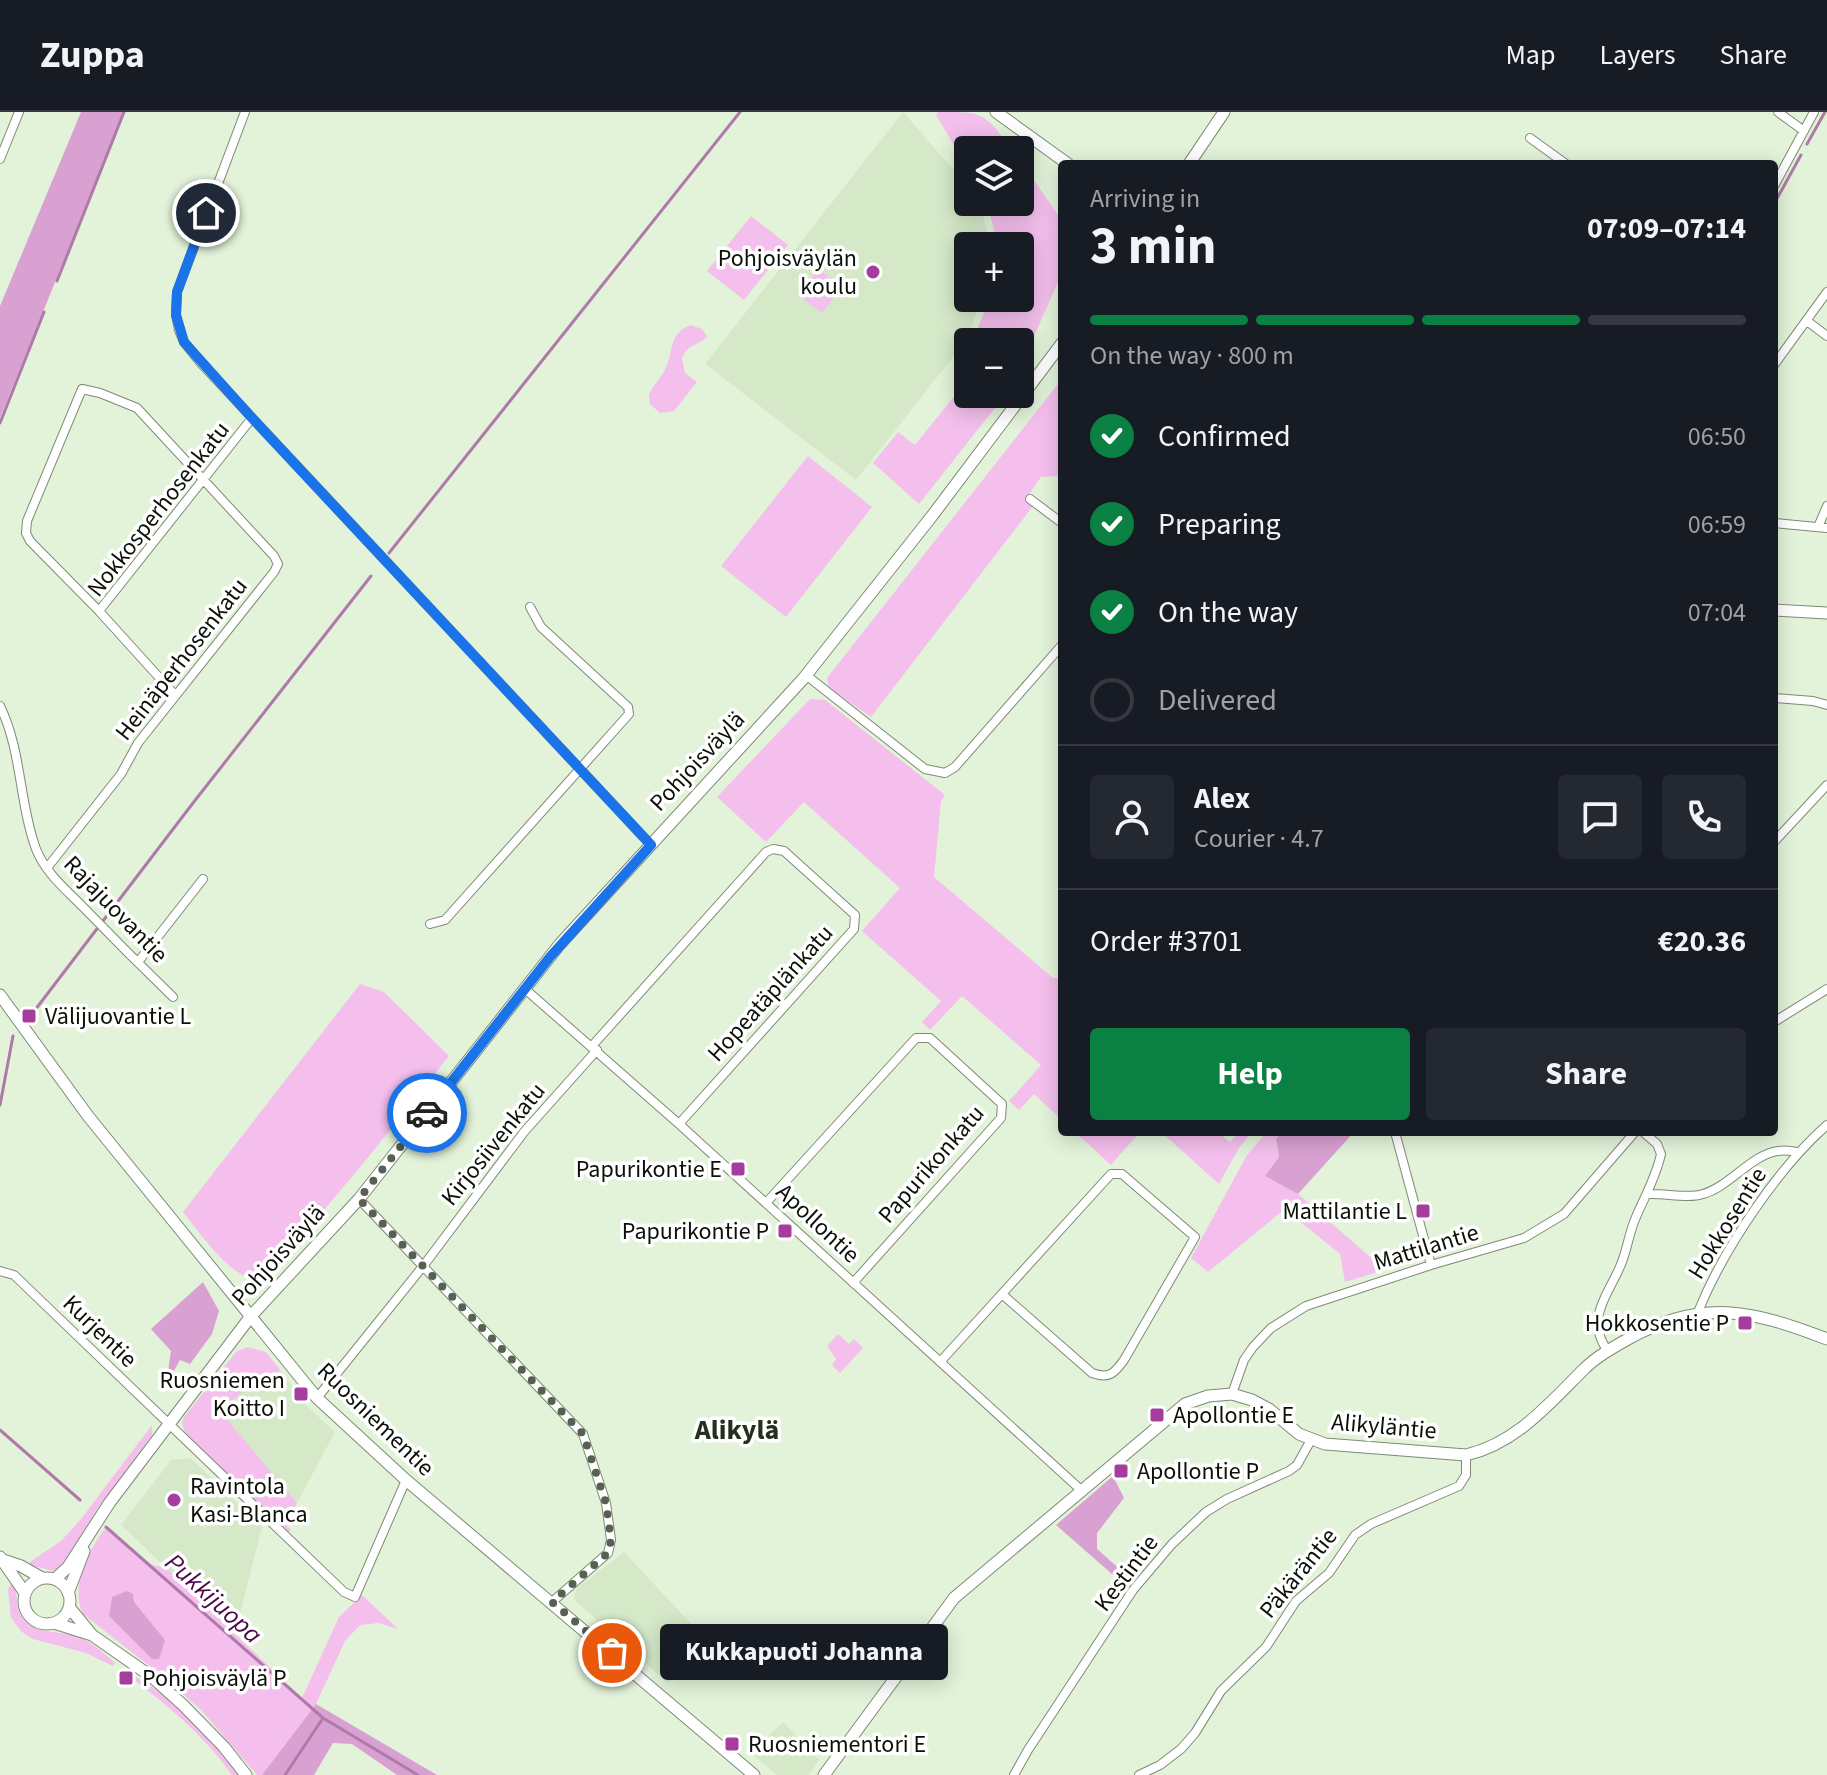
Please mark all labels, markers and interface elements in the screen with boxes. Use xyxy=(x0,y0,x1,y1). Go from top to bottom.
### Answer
text: Zuppa xyxy=(40,28,145,82)
text: Map xyxy=(1505,35,1555,75)
text: Layers xyxy=(1599,35,1675,75)
text: Share xyxy=(1719,35,1787,75)
map controls xyxy=(954,136,1034,408)
button: layers xyxy=(954,136,1034,216)
pin xyxy=(172,179,240,247)
text: Arriving in xyxy=(1090,180,1200,217)
icon: home xyxy=(184,191,228,235)
text: 07:09–07:14 xyxy=(1587,207,1746,250)
text: 3 min xyxy=(1090,210,1217,284)
button: + xyxy=(954,232,1034,312)
place label: Pohjoisväylän koulu xyxy=(718,241,857,304)
marker: Pohjoisväylän koulu xyxy=(864,263,882,281)
button: − xyxy=(954,328,1034,408)
text: On the way · 800 m xyxy=(1090,337,1294,374)
street label: Nokkosperhosenkatu xyxy=(79,414,238,604)
icon: check xyxy=(1090,414,1134,458)
text: Confirmed xyxy=(1158,415,1291,458)
text: 06:50 xyxy=(1688,418,1746,455)
icon: check xyxy=(1090,502,1134,546)
text: Preparing xyxy=(1158,503,1281,546)
text: 06:59 xyxy=(1688,506,1746,543)
street label: Heinäperhosenkatu xyxy=(107,571,256,748)
icon: check xyxy=(1090,590,1134,634)
text: On the way xyxy=(1158,591,1298,634)
text: 07:04 xyxy=(1688,594,1746,631)
text: Delivered xyxy=(1158,679,1277,722)
street label: Pohjoisväylä xyxy=(642,703,753,819)
button: person xyxy=(1090,775,1174,859)
button: chat xyxy=(1558,775,1642,859)
button: phone xyxy=(1662,775,1746,859)
text: Alex xyxy=(1194,777,1250,820)
text: Courier · 4.7 xyxy=(1194,820,1324,857)
street label: Rajajuovantie xyxy=(55,848,176,971)
street label: Hopeatäplänkatu xyxy=(699,917,842,1070)
text: Order #3701 xyxy=(1090,920,1243,963)
text: €20.36 xyxy=(1658,920,1746,963)
place label: Välijuovantie L xyxy=(45,999,192,1034)
marker: Välijuovantie L xyxy=(20,1007,38,1025)
button: Help xyxy=(1090,1028,1410,1120)
button: Share xyxy=(1426,1028,1746,1120)
courier xyxy=(387,1073,467,1153)
street label: Kirjosiivenkatu xyxy=(433,1075,554,1213)
icon: car xyxy=(405,1091,449,1135)
street label: Papurikonkatu xyxy=(870,1097,993,1231)
place label: Papurikontie E xyxy=(576,1152,722,1187)
marker: Papurikontie E xyxy=(729,1160,747,1178)
street label: Hokkosentie xyxy=(1679,1161,1776,1286)
street label: Apollontie xyxy=(768,1175,867,1272)
place label: Mattilantie L xyxy=(1282,1194,1407,1229)
street label: Pohjoisväylä xyxy=(223,1197,334,1314)
marker: Mattilantie L xyxy=(1414,1202,1432,1220)
place label: Papurikontie P xyxy=(622,1214,769,1249)
street label: Mattilantie xyxy=(1369,1215,1483,1280)
marker: Papurikontie P xyxy=(776,1222,794,1240)
street label: Kurjentie xyxy=(54,1287,145,1376)
place label: Hokkosentie P xyxy=(1585,1306,1729,1341)
marker: Hokkosentie P xyxy=(1736,1314,1754,1332)
street label: Ruosniementie xyxy=(309,1354,442,1485)
place label: Ruosniemen Koitto I xyxy=(159,1363,285,1426)
marker: Ruosniemen Koitto I xyxy=(292,1385,310,1403)
place label: Apollontie E xyxy=(1173,1398,1294,1433)
street label: Alikyläntie xyxy=(1330,1404,1438,1449)
marker: Apollontie E xyxy=(1148,1406,1166,1424)
district label: Alikylä xyxy=(694,1410,779,1450)
place label: Apollontie P xyxy=(1137,1454,1259,1489)
marker: Apollontie P xyxy=(1112,1462,1130,1480)
place label: Ravintola Kasi-Blanca xyxy=(190,1469,308,1532)
marker: Ravintola Kasi-Blanca xyxy=(165,1491,183,1509)
street label: Päkäräntie xyxy=(1251,1521,1346,1626)
street label: Kestintie xyxy=(1086,1528,1167,1619)
water label: Pukkijuopa xyxy=(157,1545,271,1652)
pin xyxy=(578,1619,646,1687)
callout: Kukkapuoti Johanna xyxy=(660,1625,948,1681)
icon: bag xyxy=(590,1631,634,1675)
text: Kukkapuoti Johanna xyxy=(685,1633,923,1670)
place label: Pohjoisväylä P xyxy=(142,1661,287,1696)
marker: Pohjoisväylä P xyxy=(117,1669,135,1687)
place label: Ruosniementori E xyxy=(748,1727,926,1762)
marker: Ruosniementori E xyxy=(723,1735,741,1753)

